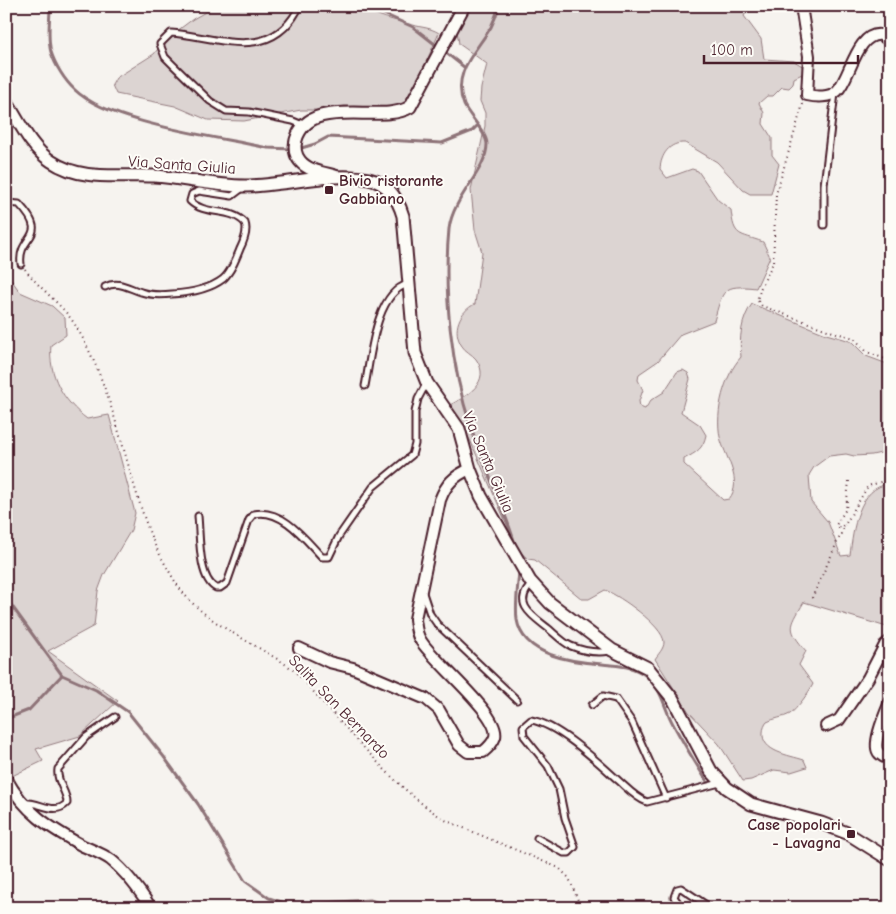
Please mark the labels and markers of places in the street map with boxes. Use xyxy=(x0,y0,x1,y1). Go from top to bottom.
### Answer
place label: Bivio ristorante Gabbiano xyxy=(339,172,443,208)
marker: Bivio ristorante Gabbiano xyxy=(323,184,335,196)
place label: Case popolari - Lavagna xyxy=(747,816,841,852)
marker: Case popolari - Lavagna xyxy=(845,828,857,840)

